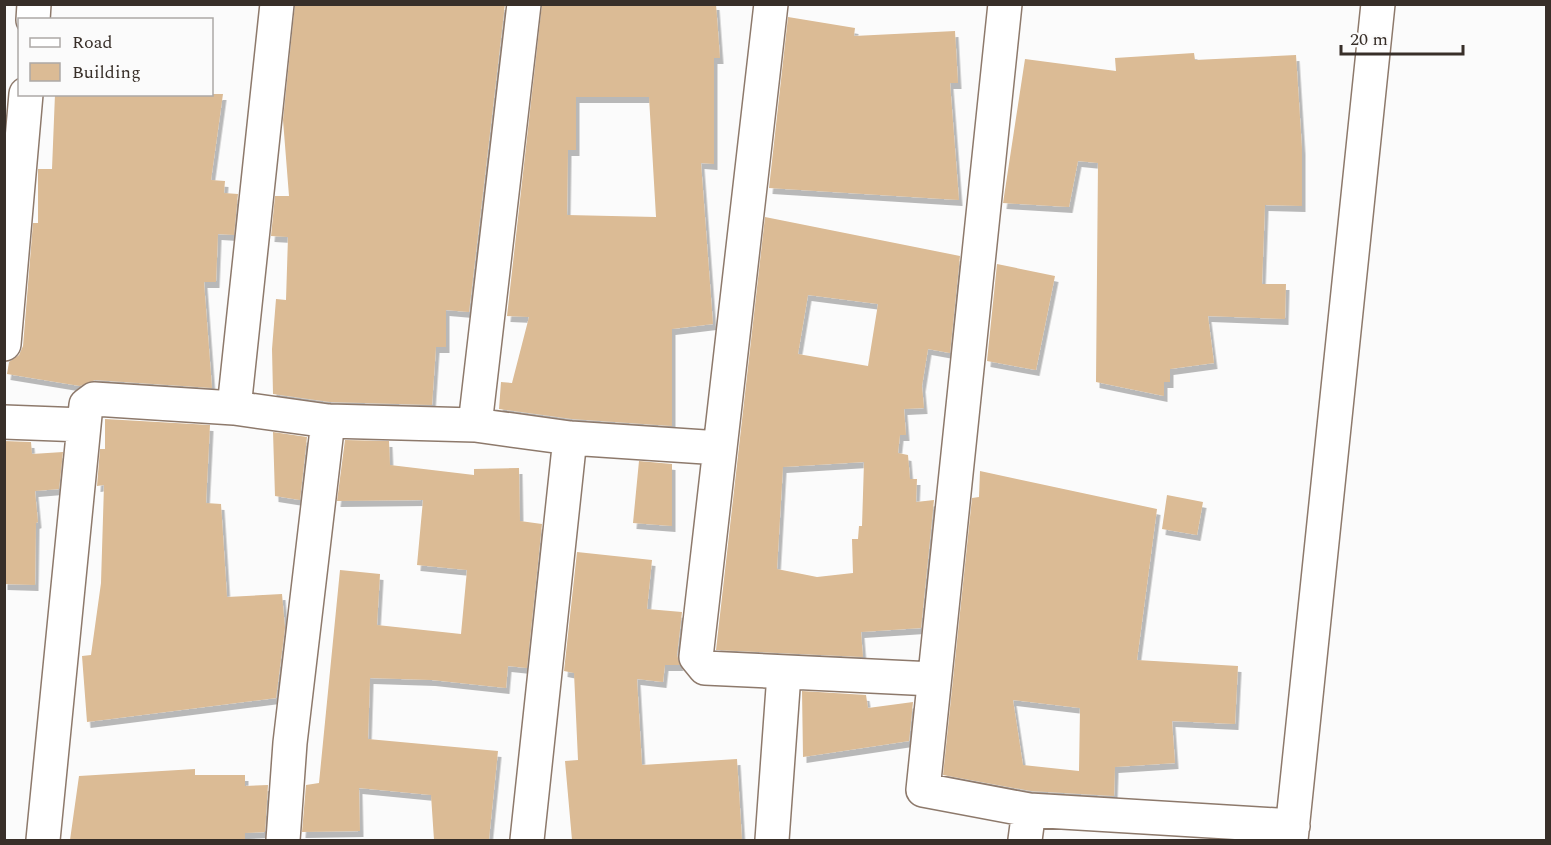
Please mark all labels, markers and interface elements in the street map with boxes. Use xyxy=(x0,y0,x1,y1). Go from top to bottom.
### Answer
legend xyxy=(18,18,213,96)
scale bar xyxy=(1341,18,1462,56)
text: 20 m xyxy=(1350,26,1388,53)
text: Road xyxy=(72,29,113,56)
text: Building xyxy=(72,59,141,86)

